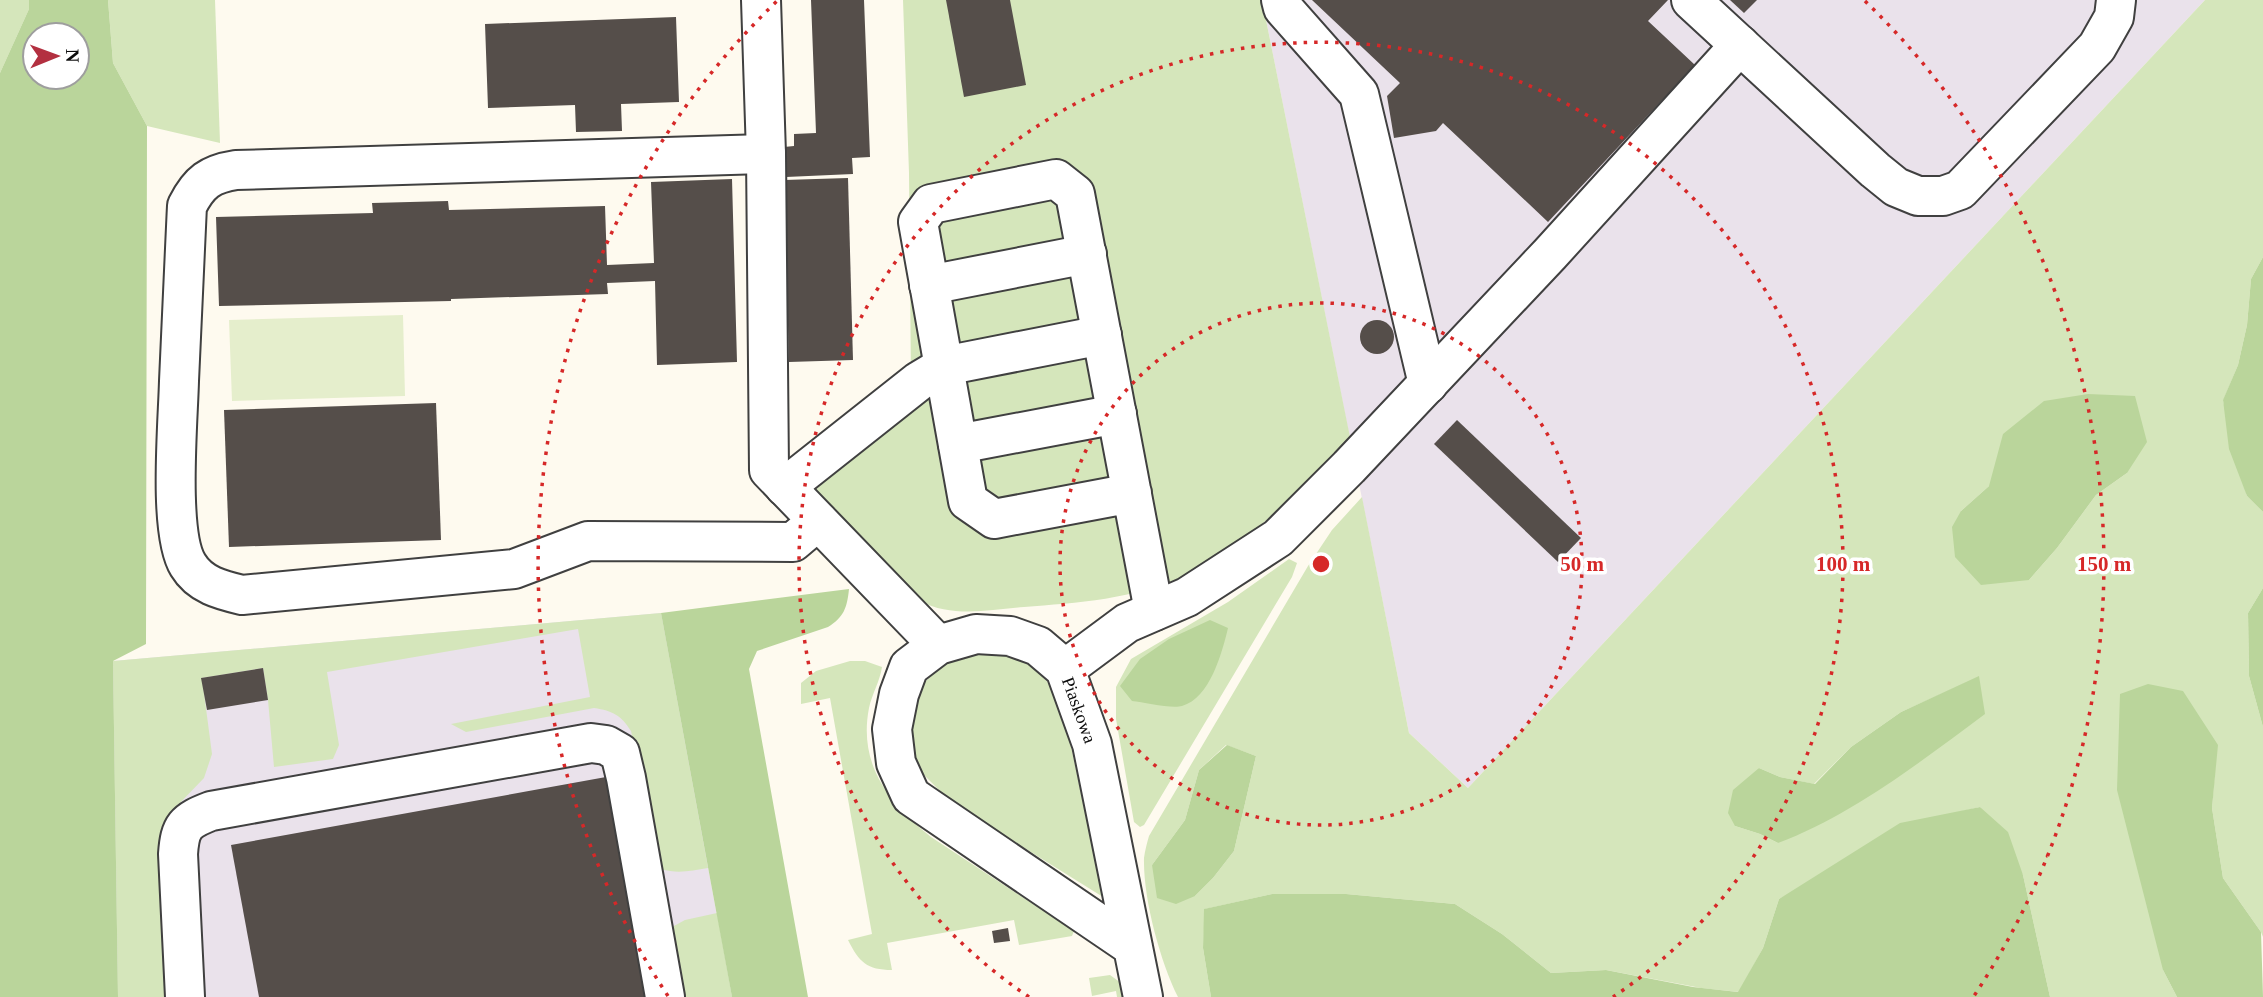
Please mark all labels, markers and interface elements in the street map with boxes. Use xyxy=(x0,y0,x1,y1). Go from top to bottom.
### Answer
north arrow xyxy=(21,21,91,91)
text: N xyxy=(62,49,83,63)
centre of rings xyxy=(1309,552,1333,576)
text: 50 m xyxy=(1560,552,1604,576)
text: 100 m xyxy=(1816,552,1871,576)
text: 150 m xyxy=(2077,552,2132,576)
street label: Piaskowa xyxy=(1058,674,1100,746)

